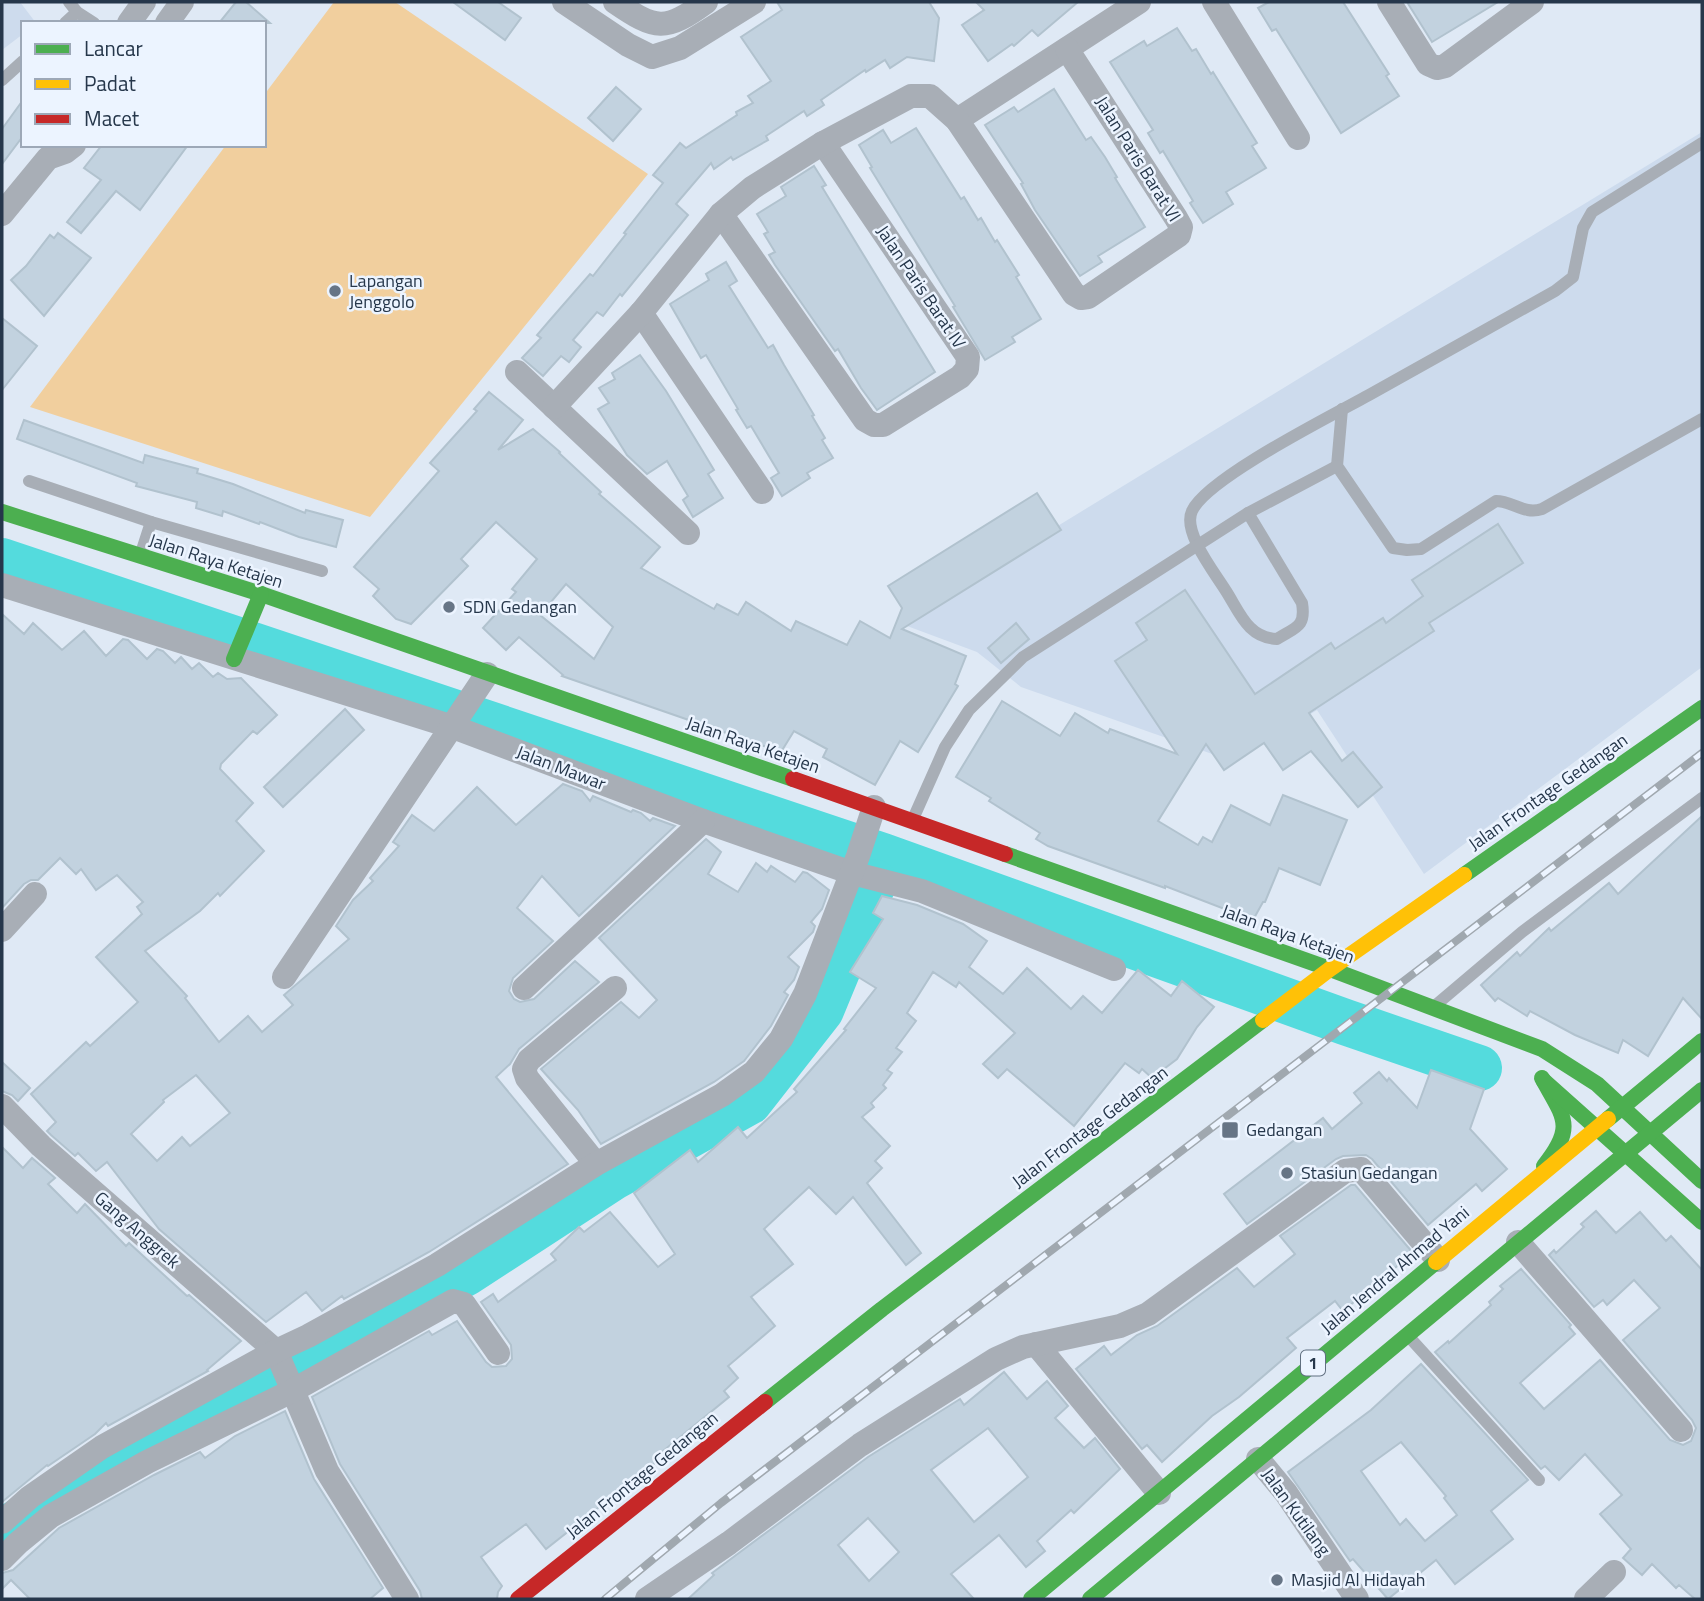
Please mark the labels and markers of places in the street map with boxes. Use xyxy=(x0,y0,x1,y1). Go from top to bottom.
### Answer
place label: Lapangan Jenggolo xyxy=(349,267,423,315)
marker: Lapangan Jenggolo xyxy=(327,283,343,299)
place label: SDN Gedangan xyxy=(463,593,577,620)
marker: SDN Gedangan xyxy=(441,599,457,615)
place label: Gedangan xyxy=(1246,1116,1322,1143)
marker: Gedangan xyxy=(1220,1120,1240,1140)
place label: Stasiun Gedangan xyxy=(1301,1159,1438,1186)
marker: Stasiun Gedangan xyxy=(1279,1165,1295,1181)
place label: Masjid Al Hidayah xyxy=(1291,1566,1425,1593)
marker: Masjid Al Hidayah xyxy=(1269,1572,1285,1588)

